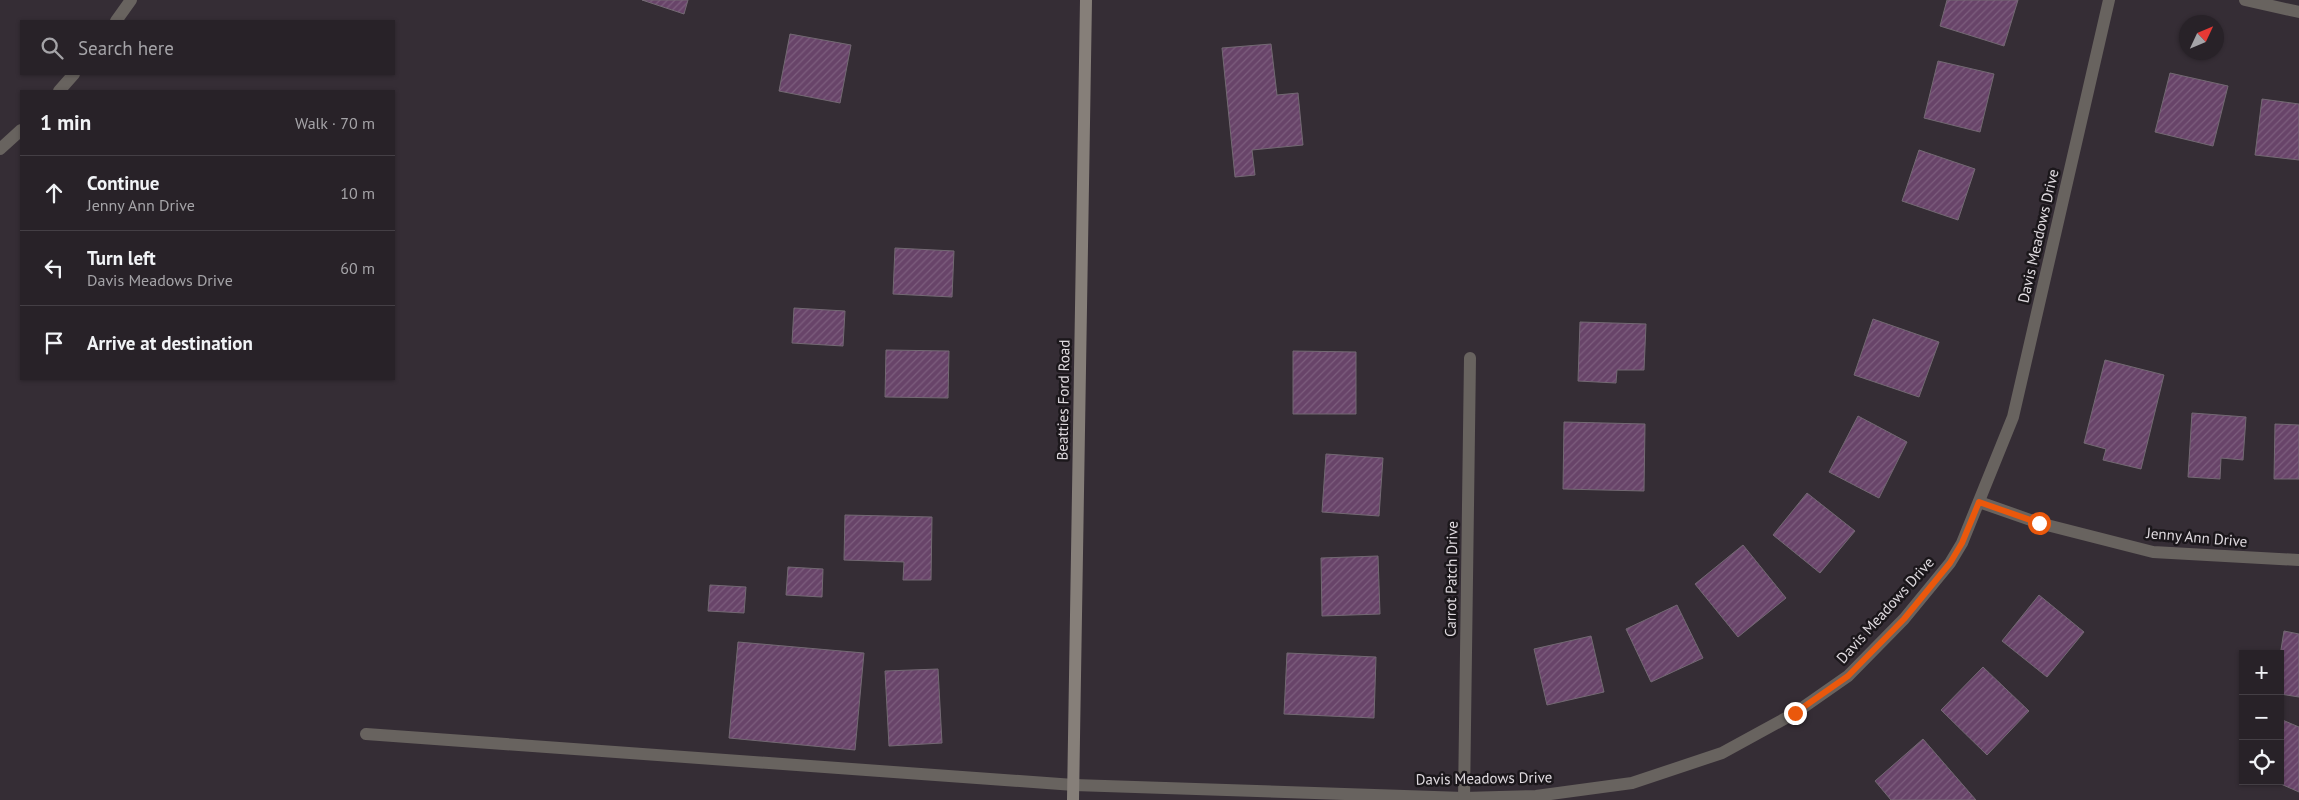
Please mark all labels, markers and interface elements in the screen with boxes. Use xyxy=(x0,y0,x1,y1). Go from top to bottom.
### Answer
north arrow xyxy=(2179,15,2224,60)
search box xyxy=(20,20,395,75)
icon: search xyxy=(38,34,66,62)
text: Search here xyxy=(78,36,174,60)
text: 1 min xyxy=(40,109,91,136)
text: Walk · 70 m xyxy=(295,113,375,133)
street label: Davis Meadows Drive xyxy=(2013,167,2063,305)
text: Continue xyxy=(87,171,159,195)
icon: ahead xyxy=(40,179,68,207)
text: 10 m xyxy=(340,183,375,203)
text: Jenny Ann Drive xyxy=(87,195,195,215)
text: Turn left xyxy=(87,246,156,270)
icon: left xyxy=(40,254,68,282)
text: 60 m xyxy=(340,258,375,278)
text: Davis Meadows Drive xyxy=(87,270,233,290)
icon: arrive xyxy=(40,329,68,357)
text: Arrive at destination xyxy=(87,331,253,355)
street label: Beatties Ford Road xyxy=(1052,339,1074,461)
route start xyxy=(2028,512,2051,535)
street label: Carrot Patch Drive xyxy=(1440,521,1462,637)
street label: Jenny Ann Drive xyxy=(2145,523,2248,551)
street label: Davis Meadows Drive xyxy=(1832,553,1938,667)
map controls xyxy=(2239,650,2284,785)
button: + xyxy=(2239,650,2284,695)
button: − xyxy=(2239,695,2284,740)
route end xyxy=(1784,702,1807,725)
button: locate xyxy=(2239,740,2284,785)
street label: Davis Meadows Drive xyxy=(1416,767,1552,789)

